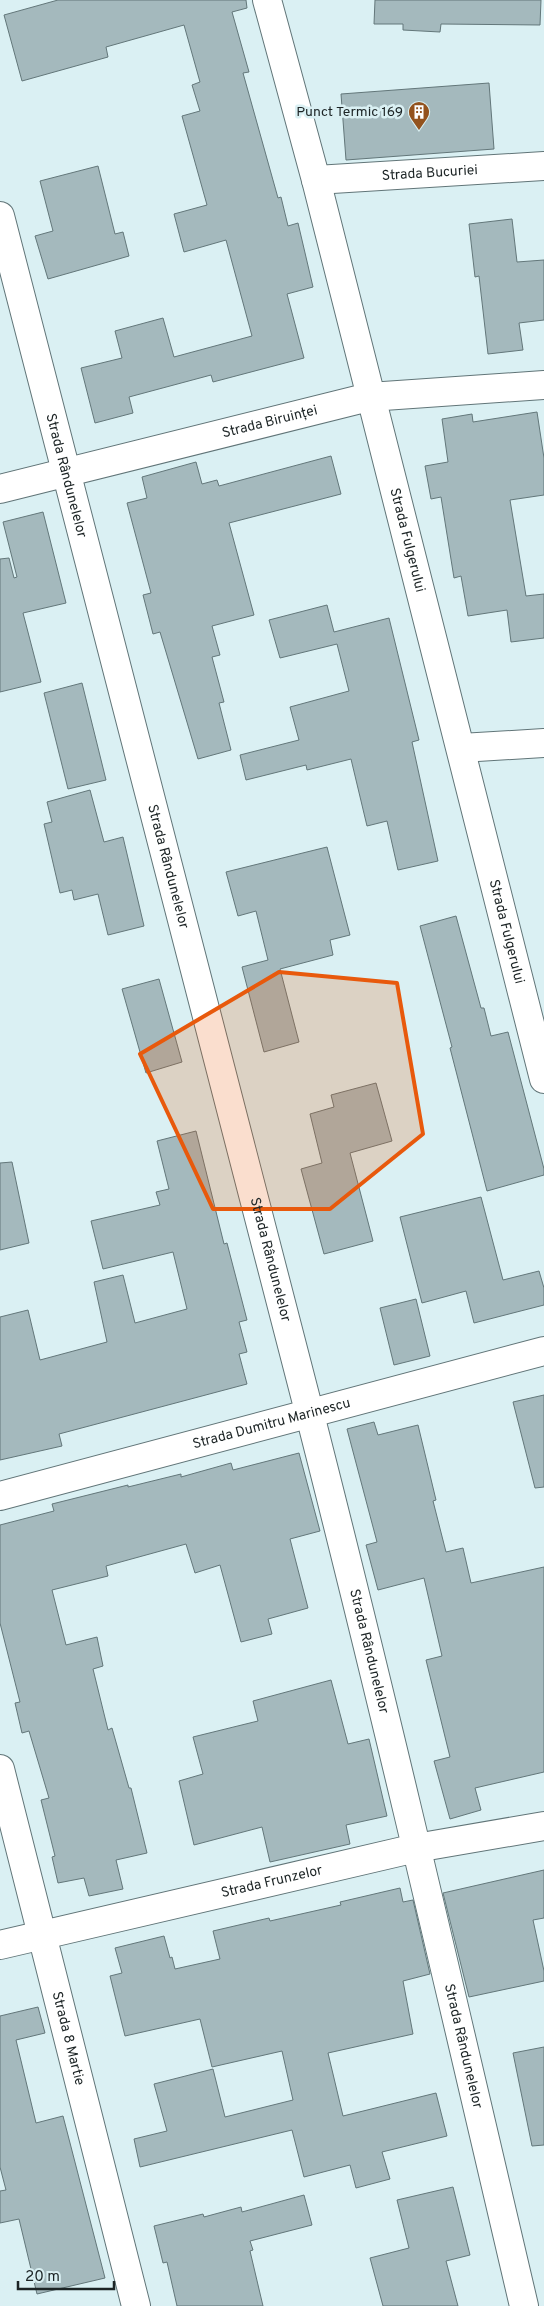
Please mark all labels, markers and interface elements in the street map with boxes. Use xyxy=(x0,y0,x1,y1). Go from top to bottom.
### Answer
building icon: Punct Termic 169 xyxy=(407,100,431,131)
place label: Punct Termic 169 xyxy=(296,104,403,121)
street label: Strada Bucuriei xyxy=(381,162,478,184)
street label: Strada Biruinței xyxy=(220,402,319,442)
street label: Strada Rândunelelor xyxy=(42,412,90,540)
street label: Strada Fulgerului xyxy=(386,486,429,594)
street label: Strada Rândunelelor xyxy=(144,803,193,931)
street label: Strada Fulgerului xyxy=(485,878,528,986)
street label: Strada Rândunelelor xyxy=(246,1196,295,1324)
street label: Strada Dumitru Marinescu xyxy=(191,1394,352,1453)
street label: Strada Rândunelelor xyxy=(346,1587,393,1716)
street label: Strada Frunzelor xyxy=(219,1861,325,1902)
street label: Strada Rândunelelor xyxy=(440,1982,486,2111)
street label: Strada 8 Martie xyxy=(48,1990,88,2087)
scale bar xyxy=(18,2258,114,2290)
text: 20 m xyxy=(25,2268,60,2287)

